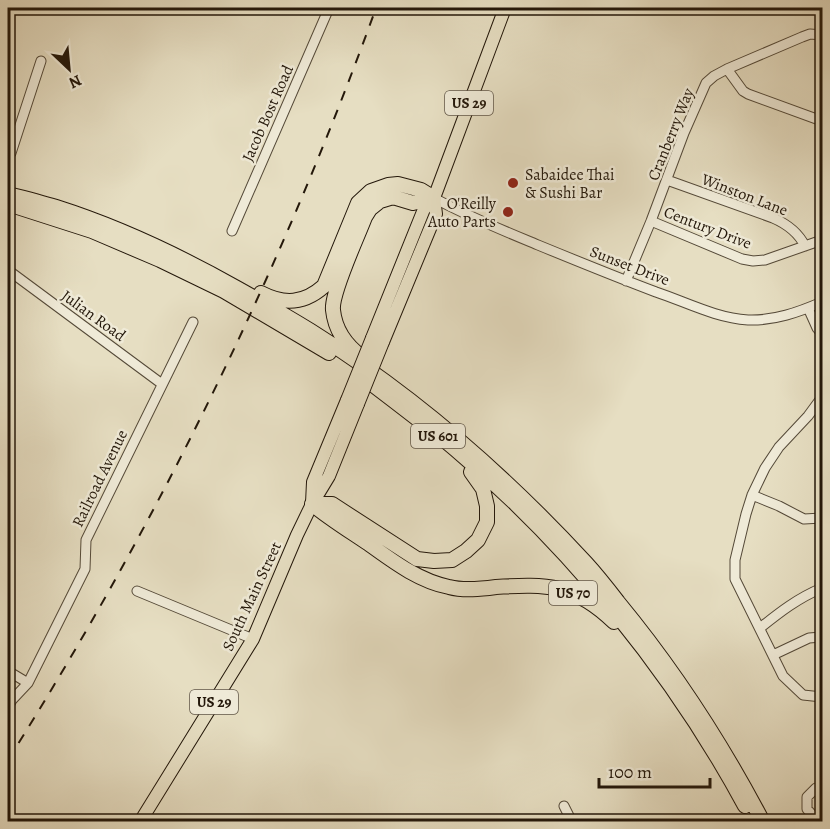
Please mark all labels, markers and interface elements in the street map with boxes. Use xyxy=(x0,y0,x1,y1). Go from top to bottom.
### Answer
north arrow xyxy=(39,39,99,99)
street label: Jacob Bost Road xyxy=(237,61,299,165)
text: N xyxy=(65,69,85,94)
street label: Cranberry Way xyxy=(642,84,700,184)
road number: US 29 xyxy=(445,91,493,115)
place label: Sabaidee Thai & Sushi Bar xyxy=(525,164,615,204)
street label: Winston Lane xyxy=(697,168,791,221)
marker: Sabaidee Thai & Sushi Bar xyxy=(506,176,520,190)
place label: O'Reilly Auto Parts xyxy=(427,193,497,233)
street label: Century Drive xyxy=(661,201,755,255)
marker: O'Reilly Auto Parts xyxy=(501,205,515,219)
street label: Sunset Drive xyxy=(587,241,673,291)
street label: Julian Road xyxy=(57,285,130,347)
road number: US 601 xyxy=(411,424,465,448)
street label: Railroad Avenue xyxy=(67,426,133,531)
street label: South Main Street xyxy=(217,538,287,655)
road number: US 70 xyxy=(549,581,597,605)
road number: US 29 xyxy=(190,690,238,714)
scale bar xyxy=(599,751,710,789)
text: 100 m xyxy=(608,760,652,784)

